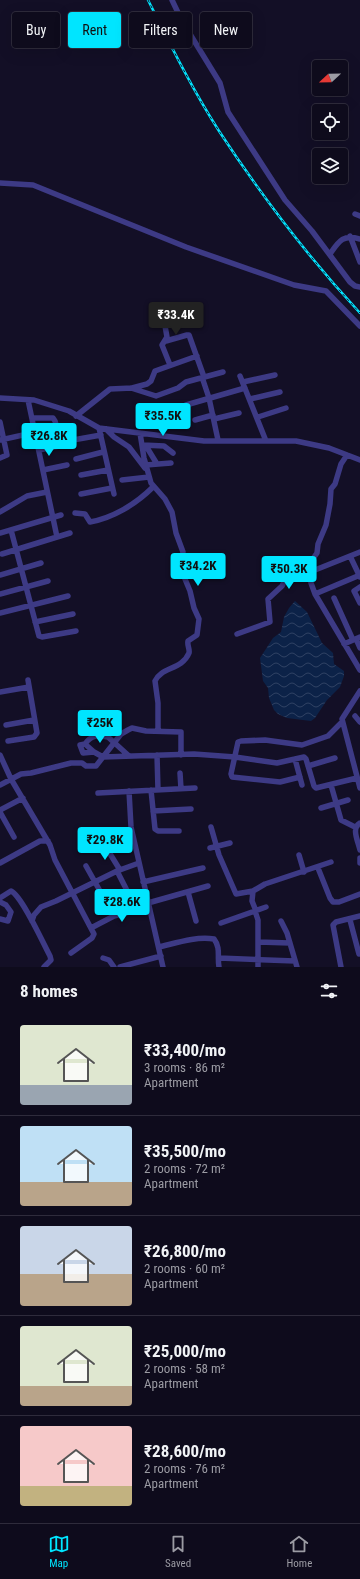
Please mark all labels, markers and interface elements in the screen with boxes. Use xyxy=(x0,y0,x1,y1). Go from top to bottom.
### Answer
chip: Buy xyxy=(12,12,60,48)
chip: Rent xyxy=(68,12,121,48)
chip: Filters xyxy=(129,12,192,48)
chip: New xyxy=(200,12,252,48)
north arrow xyxy=(312,60,348,96)
map controls xyxy=(312,60,348,184)
button: locate xyxy=(312,104,348,140)
button: layers xyxy=(312,148,348,184)
pin: ₹33.4K xyxy=(143,302,209,336)
text: ₹33.4K xyxy=(158,307,194,322)
pin: ₹35.5K xyxy=(130,403,196,437)
text: ₹35.5K xyxy=(145,408,181,423)
pin: ₹26.8K xyxy=(16,423,82,457)
text: ₹26.8K xyxy=(31,428,67,443)
pin: ₹34.2K xyxy=(165,553,231,587)
pin: ₹50.3K xyxy=(256,556,322,590)
text: ₹34.2K xyxy=(180,558,216,573)
text: ₹50.3K xyxy=(271,561,307,576)
pin: ₹25K xyxy=(76,710,124,744)
text: ₹25K xyxy=(87,715,113,730)
pin: ₹29.8K xyxy=(72,827,138,861)
text: ₹29.8K xyxy=(87,832,123,847)
pin: ₹28.6K xyxy=(89,889,155,923)
text: ₹28.6K xyxy=(104,894,140,909)
icon: filters xyxy=(318,980,340,1002)
text: 8 homes xyxy=(20,981,78,1001)
text: ₹33,400/mo xyxy=(144,1040,226,1060)
icon: home xyxy=(52,1041,100,1089)
text: 3 rooms · 86 m² xyxy=(144,1060,225,1075)
text: Apartment xyxy=(144,1075,198,1090)
text: ₹35,500/mo xyxy=(144,1141,226,1161)
icon: home xyxy=(52,1142,100,1190)
text: 2 rooms · 72 m² xyxy=(144,1161,225,1176)
text: Apartment xyxy=(144,1176,198,1191)
text: ₹26,800/mo xyxy=(144,1241,226,1261)
icon: home xyxy=(52,1242,100,1290)
text: 2 rooms · 60 m² xyxy=(144,1261,225,1276)
text: Apartment xyxy=(144,1276,198,1291)
text: ₹25,000/mo xyxy=(144,1341,226,1361)
icon: home xyxy=(52,1342,100,1390)
text: 2 rooms · 58 m² xyxy=(144,1361,225,1376)
text: Apartment xyxy=(144,1376,198,1391)
text: ₹28,600/mo xyxy=(144,1441,226,1461)
icon: home xyxy=(52,1442,100,1490)
text: 2 rooms · 76 m² xyxy=(144,1461,225,1476)
text: Apartment xyxy=(144,1476,198,1491)
tab: Map xyxy=(48,1533,70,1570)
tab: Saved xyxy=(165,1533,191,1570)
tab: Home xyxy=(287,1533,312,1570)

